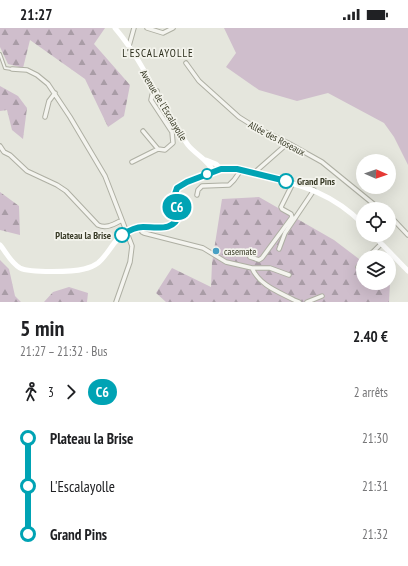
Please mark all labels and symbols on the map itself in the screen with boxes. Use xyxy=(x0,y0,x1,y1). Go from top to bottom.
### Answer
district label: L'ESCALAYOLLE xyxy=(122,46,194,60)
street label: Avenue de l'Escalayolle xyxy=(137,67,190,143)
street label: Allée des Roseaux xyxy=(246,118,307,159)
north arrow xyxy=(356,154,396,194)
unlabelled marker xyxy=(201,168,213,180)
marker: Grand Pins xyxy=(278,173,294,189)
place label: Grand Pins xyxy=(297,175,336,188)
line badge: C6 xyxy=(159,194,195,220)
marker: Plateau la Brise xyxy=(114,227,130,243)
place label: Plateau la Brise xyxy=(55,229,111,242)
place label: casemate xyxy=(224,245,256,258)
marker: casemate xyxy=(211,246,221,256)

